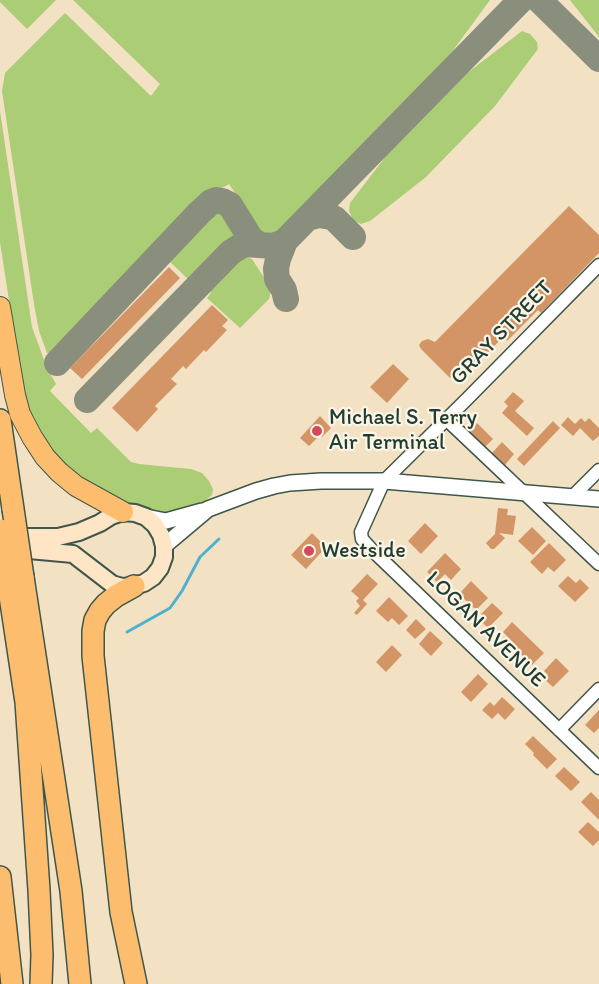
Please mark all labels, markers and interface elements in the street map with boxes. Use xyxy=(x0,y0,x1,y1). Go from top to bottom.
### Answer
street label: GRAY STREET xyxy=(445,275,559,391)
place label: Michael S. Terry Air Terminal xyxy=(329,405,477,457)
marker: Michael S. Terry Air Terminal xyxy=(310,424,324,438)
place label: Westside xyxy=(321,538,406,564)
marker: Westside xyxy=(302,544,316,558)
street label: LOGAN AVENUE xyxy=(420,566,550,694)

